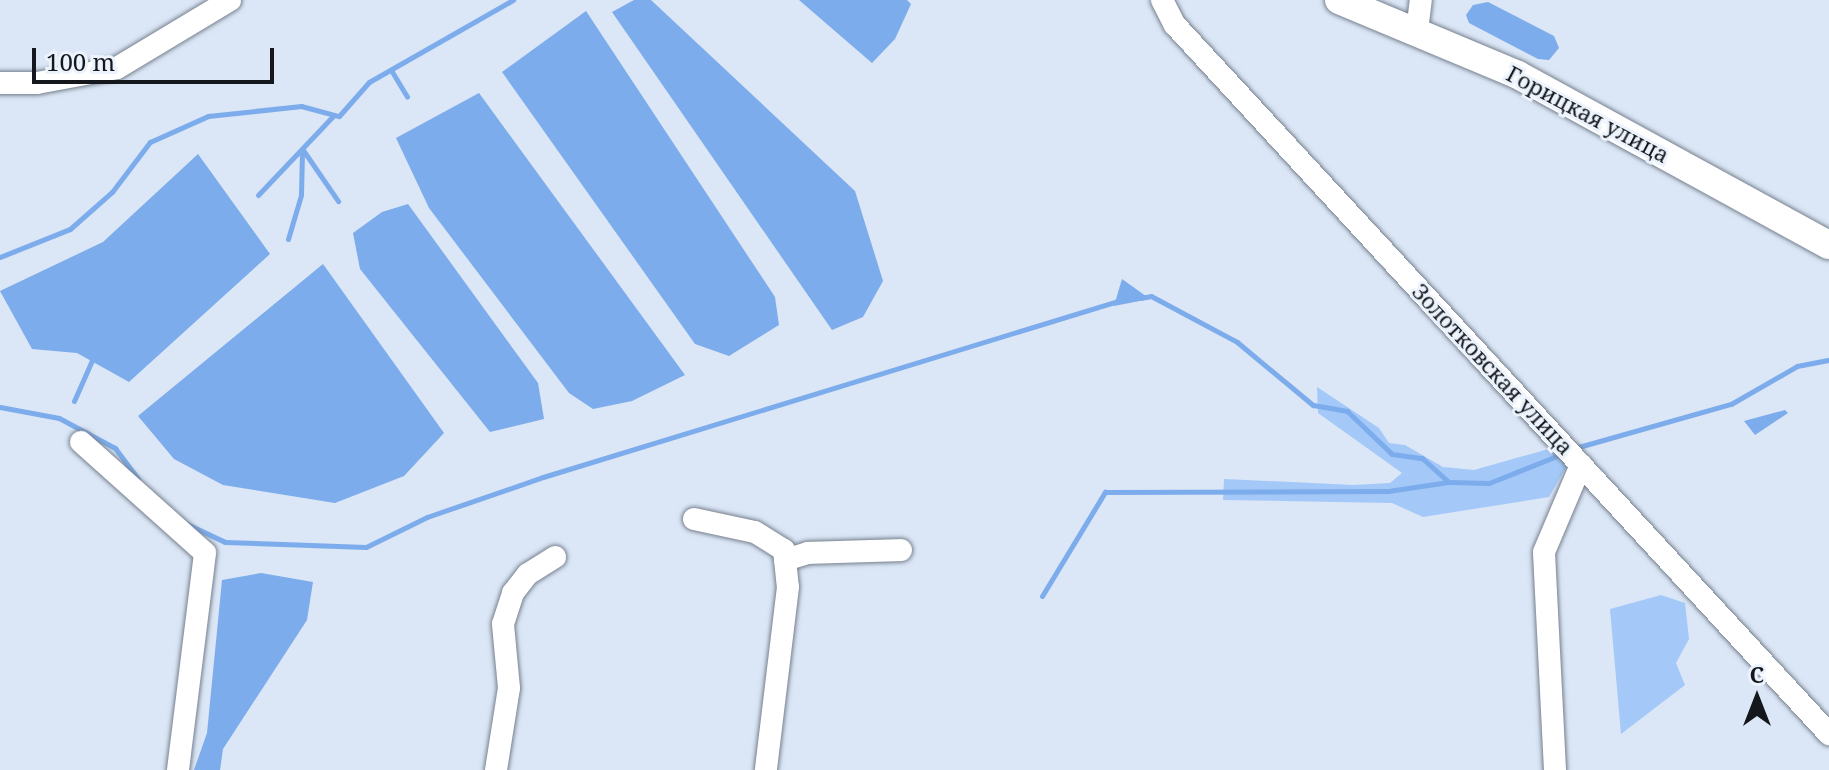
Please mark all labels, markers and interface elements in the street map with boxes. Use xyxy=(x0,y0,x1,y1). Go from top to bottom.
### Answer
scale bar xyxy=(36,32,278,82)
text: 100 m xyxy=(46,45,115,78)
street label: Горицкая улица xyxy=(1502,60,1674,168)
street label: Золотковская улица xyxy=(1407,278,1579,460)
north arrow xyxy=(1717,658,1797,738)
text: С xyxy=(1750,659,1764,689)

